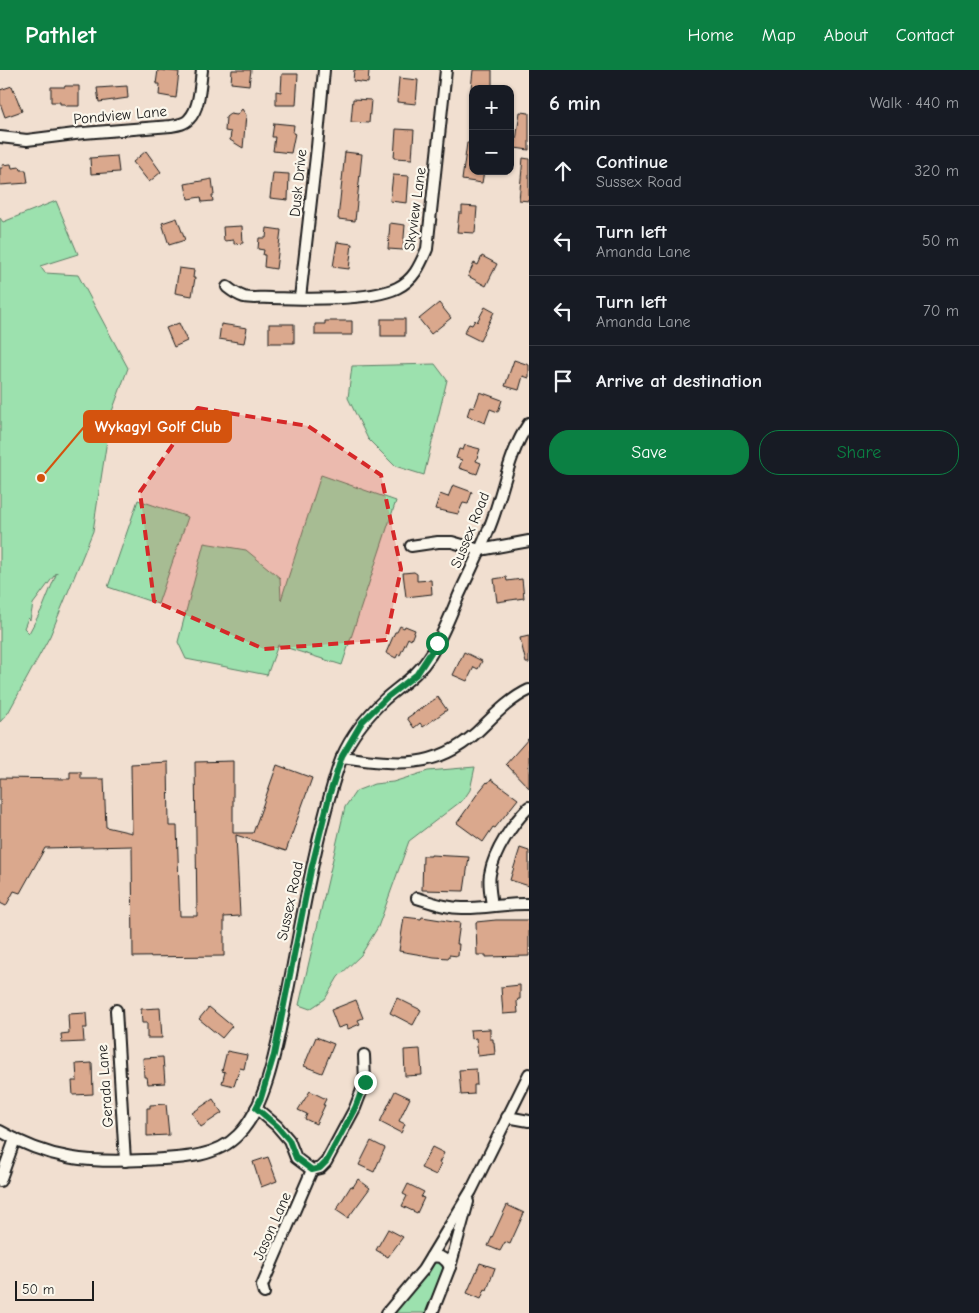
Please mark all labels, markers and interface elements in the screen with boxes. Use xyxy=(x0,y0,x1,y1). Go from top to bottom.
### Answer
text: Pathlet xyxy=(25,21,96,49)
text: Home xyxy=(687,25,734,46)
text: Map xyxy=(762,25,796,46)
text: About xyxy=(824,25,868,46)
text: Contact xyxy=(896,25,954,46)
map controls xyxy=(469,85,514,175)
button: + xyxy=(469,85,514,130)
text: 6 min xyxy=(549,91,601,115)
text: Walk · 440 m xyxy=(869,94,959,112)
street label: Pondview Lane xyxy=(72,102,168,128)
button: − xyxy=(469,130,514,175)
street label: Dusk Drive xyxy=(286,148,311,218)
text: Continue xyxy=(596,151,668,173)
icon: ahead xyxy=(549,157,577,185)
text: 320 m xyxy=(914,162,959,180)
street label: Skyview Lane xyxy=(400,166,430,252)
text: Sussex Road xyxy=(596,173,682,191)
text: Turn left xyxy=(596,221,667,243)
icon: left xyxy=(549,227,577,255)
text: 50 m xyxy=(922,232,959,250)
text: Amanda Lane xyxy=(596,243,691,261)
text: Turn left xyxy=(596,291,667,313)
icon: left xyxy=(549,297,577,325)
text: 70 m xyxy=(923,302,959,320)
text: Amanda Lane xyxy=(596,313,691,331)
icon: arrive xyxy=(549,367,577,395)
text: Arrive at destination xyxy=(596,370,762,392)
callout: Wykagyl Golf Club xyxy=(84,411,231,442)
text: Wykagyl Golf Club xyxy=(95,418,221,436)
button: Save xyxy=(549,430,749,475)
button: Share xyxy=(759,430,959,475)
street label: Sussex Road xyxy=(447,489,493,571)
route start xyxy=(426,632,449,655)
street label: Sussex Road xyxy=(273,860,307,942)
street label: Gerada Lane xyxy=(93,1043,117,1128)
route end xyxy=(354,1071,377,1094)
street label: Jason Lane xyxy=(249,1189,295,1263)
scale bar xyxy=(15,1278,94,1301)
text: 50 m xyxy=(22,1281,54,1298)

